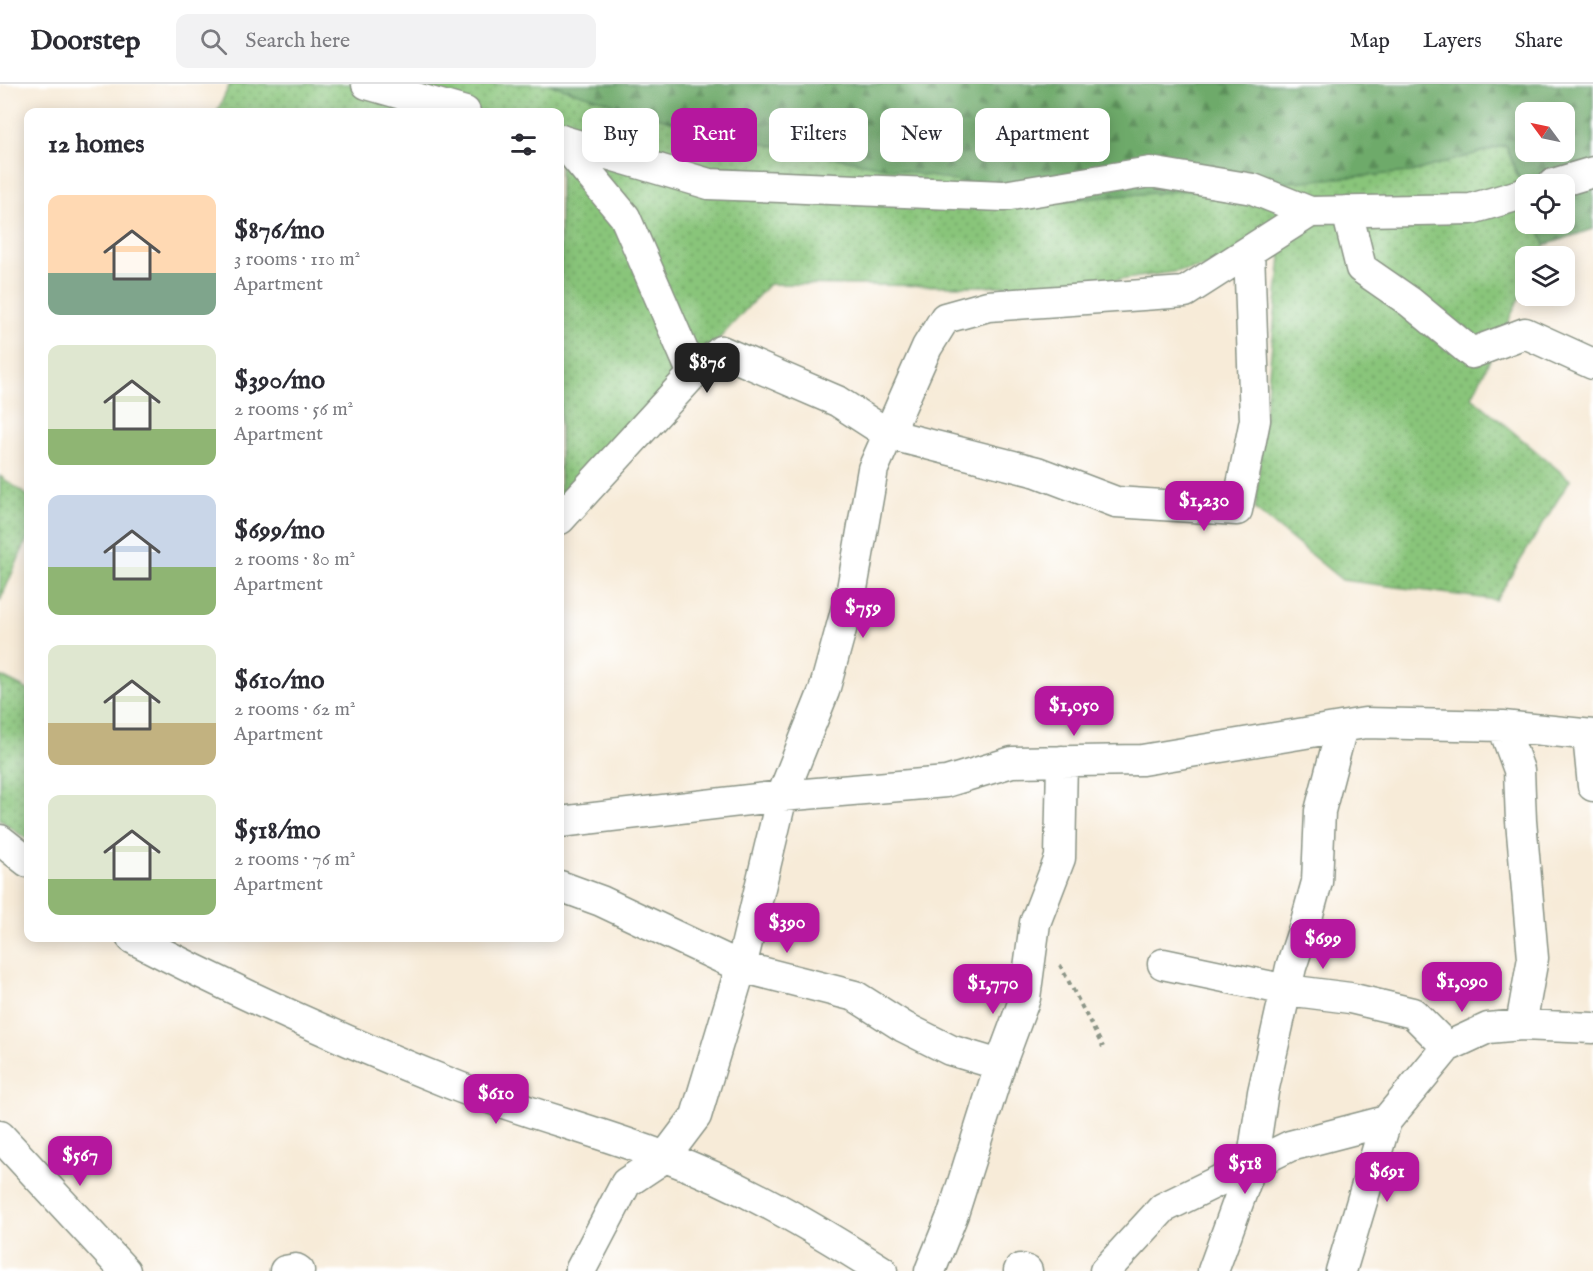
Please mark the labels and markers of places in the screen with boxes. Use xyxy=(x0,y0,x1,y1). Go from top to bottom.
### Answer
pin: $876 xyxy=(671,343,743,394)
pin: $1,230 xyxy=(1155,481,1253,532)
pin: $759 xyxy=(827,588,899,639)
pin: $1,050 xyxy=(1025,686,1123,737)
pin: $390 xyxy=(751,903,823,954)
pin: $699 xyxy=(1287,919,1359,970)
pin: $1,090 xyxy=(1413,962,1511,1013)
pin: $1,770 xyxy=(944,964,1042,1015)
pin: $610 xyxy=(460,1074,532,1125)
pin: $567 xyxy=(44,1136,116,1187)
pin: $518 xyxy=(1209,1144,1281,1195)
pin: $691 xyxy=(1351,1152,1423,1203)

